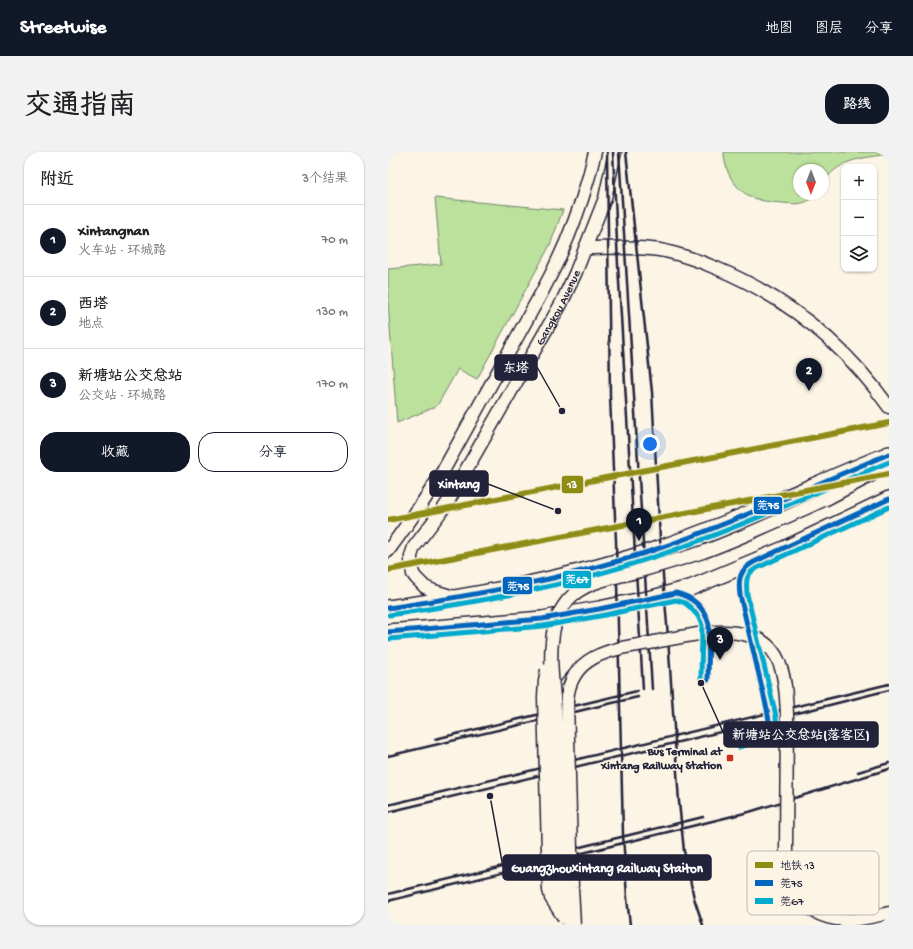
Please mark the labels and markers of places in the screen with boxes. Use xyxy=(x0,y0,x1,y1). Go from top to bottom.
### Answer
callout: 东塔 xyxy=(495,355,537,380)
pin: 2 xyxy=(796,358,822,391)
callout: Xintang xyxy=(430,471,488,496)
pin: 1 xyxy=(626,508,652,541)
pin: 3 xyxy=(707,627,733,660)
callout: 新塘站公交总站(落客区) xyxy=(724,722,878,747)
place label: Bus Terminal at Xintang Railway Station xyxy=(600,746,723,774)
marker: Bus Terminal at Xintang Railway Station xyxy=(725,753,735,763)
callout: Guangzhouxintang Railway Staiton xyxy=(503,855,711,880)

